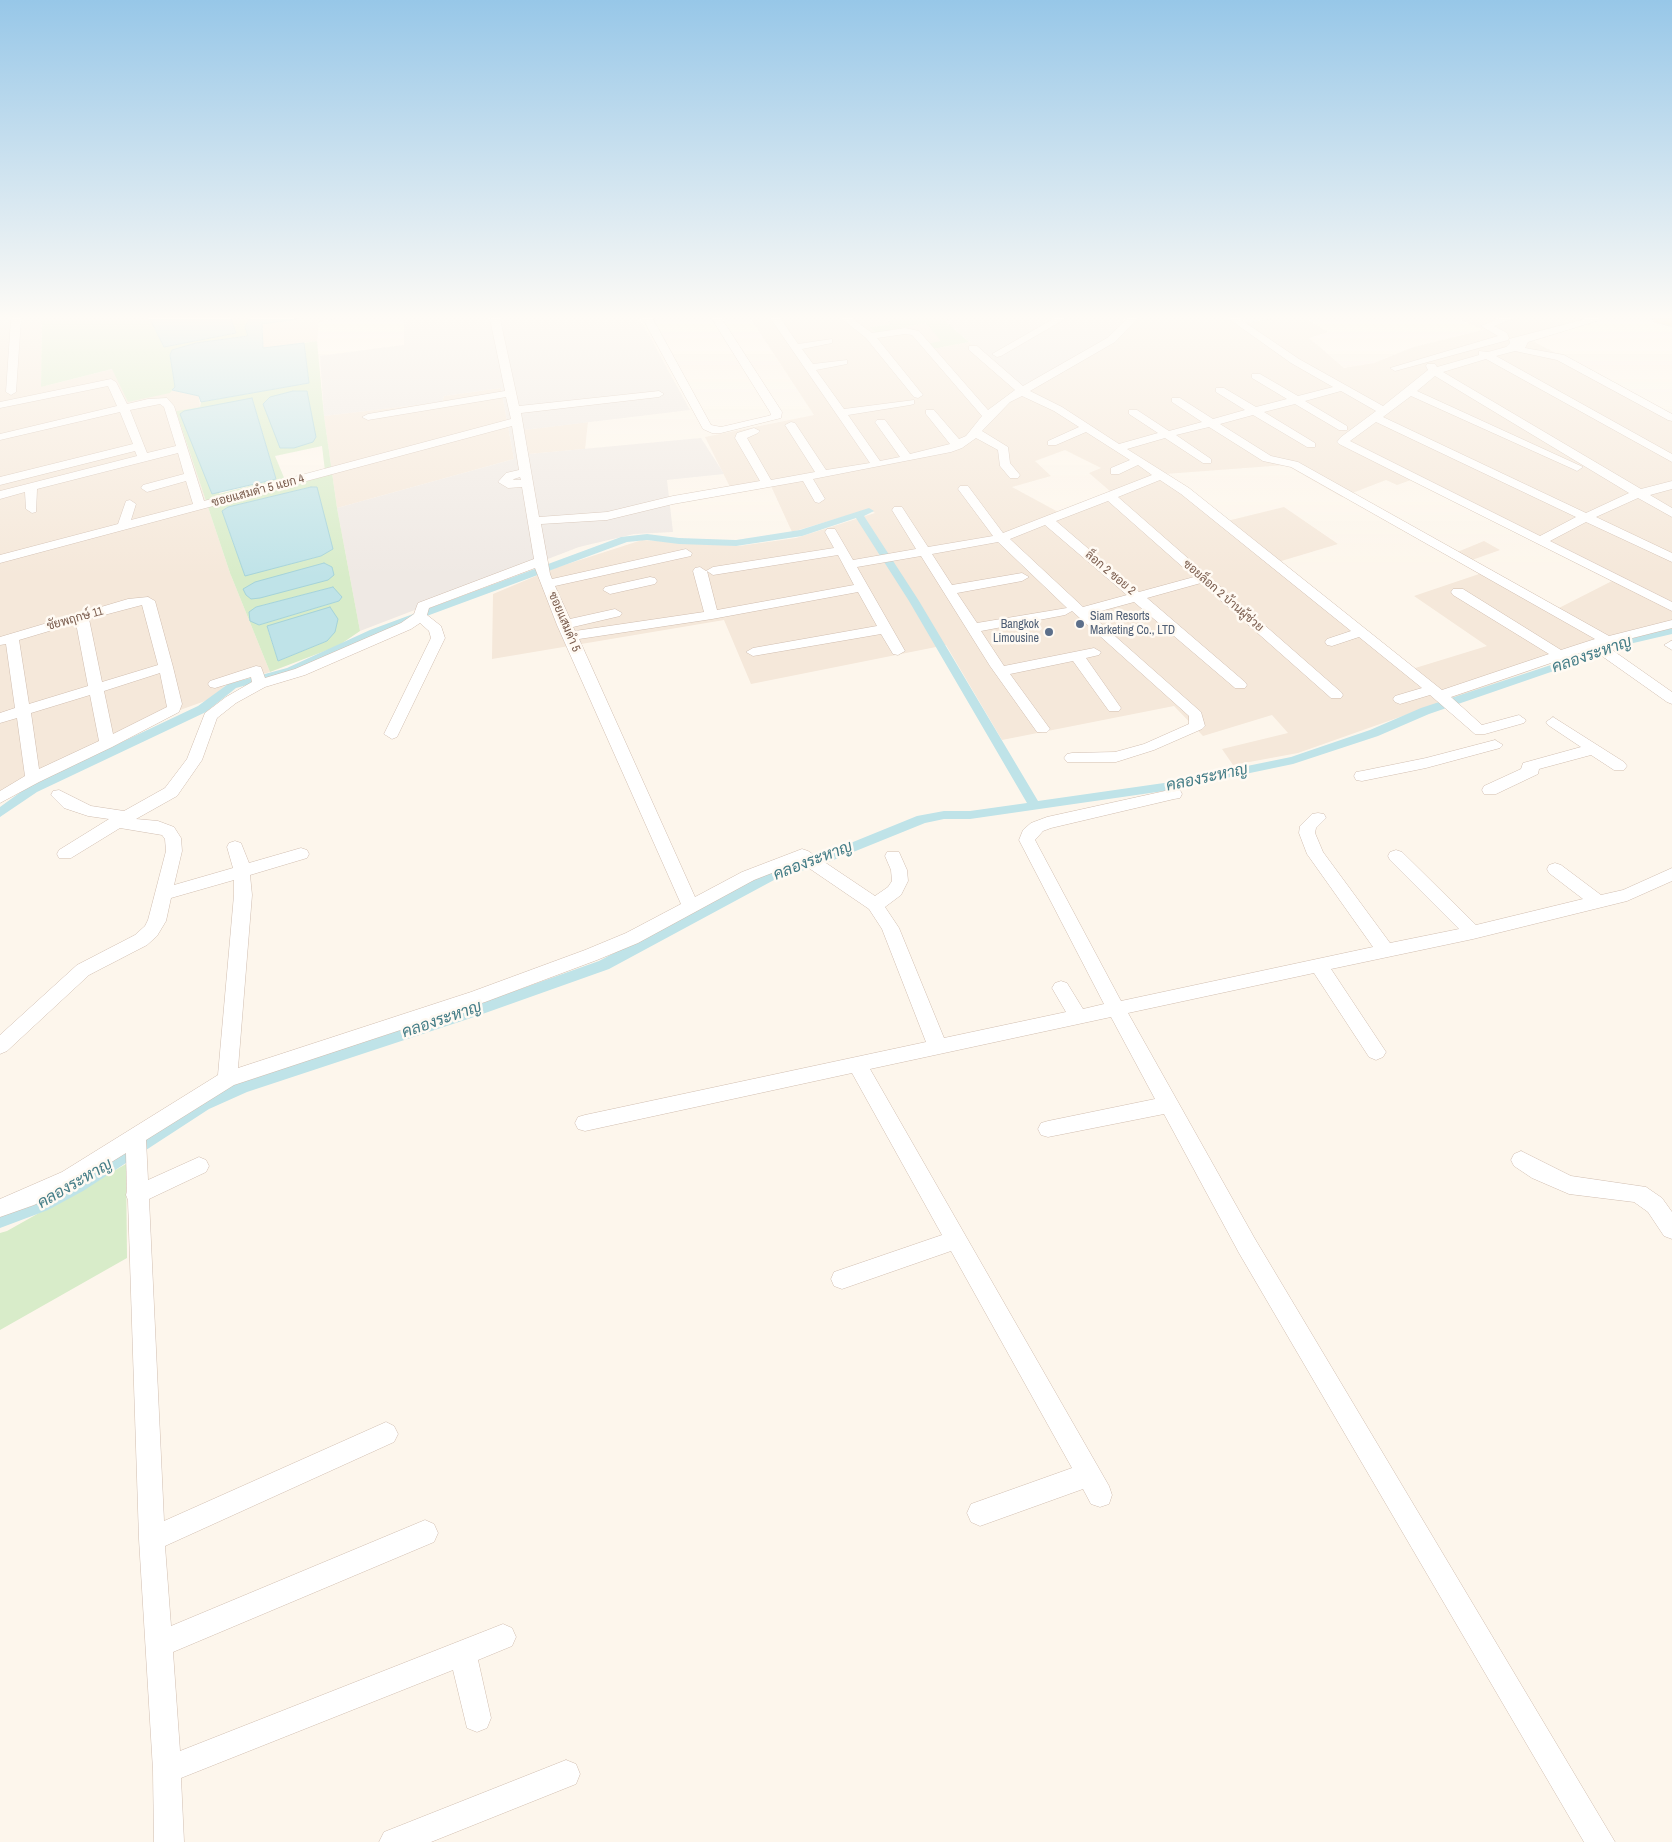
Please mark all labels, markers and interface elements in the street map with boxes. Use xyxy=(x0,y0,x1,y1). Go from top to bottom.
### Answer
street label: ซอยแสมดำ 5 แยก 4 xyxy=(210,472,306,510)
street label: ล็อก 2 ซอย 2 xyxy=(1082,548,1138,598)
street label: ซอยล็อก 2 บ้านผู้ช่วย xyxy=(1180,557,1266,635)
street label: ซอยแสมดำ 5 xyxy=(545,590,583,654)
street label: ชัยพฤกษ์ 11 xyxy=(45,604,105,634)
place label: Siam Resorts Marketing Co., LTD xyxy=(1090,610,1175,638)
place label: Bangkok Limousine xyxy=(993,618,1039,646)
marker: Siam Resorts Marketing Co., LTD xyxy=(1074,618,1086,630)
marker: Bangkok Limousine xyxy=(1043,626,1055,638)
water label: คลองระหาญ xyxy=(1550,632,1634,678)
water label: คลองระหาญ xyxy=(1164,760,1250,796)
water label: คลองระหาญ xyxy=(771,837,855,885)
water label: คลองระหาญ xyxy=(400,997,484,1043)
water label: คลองระหาญ xyxy=(34,1155,116,1213)

